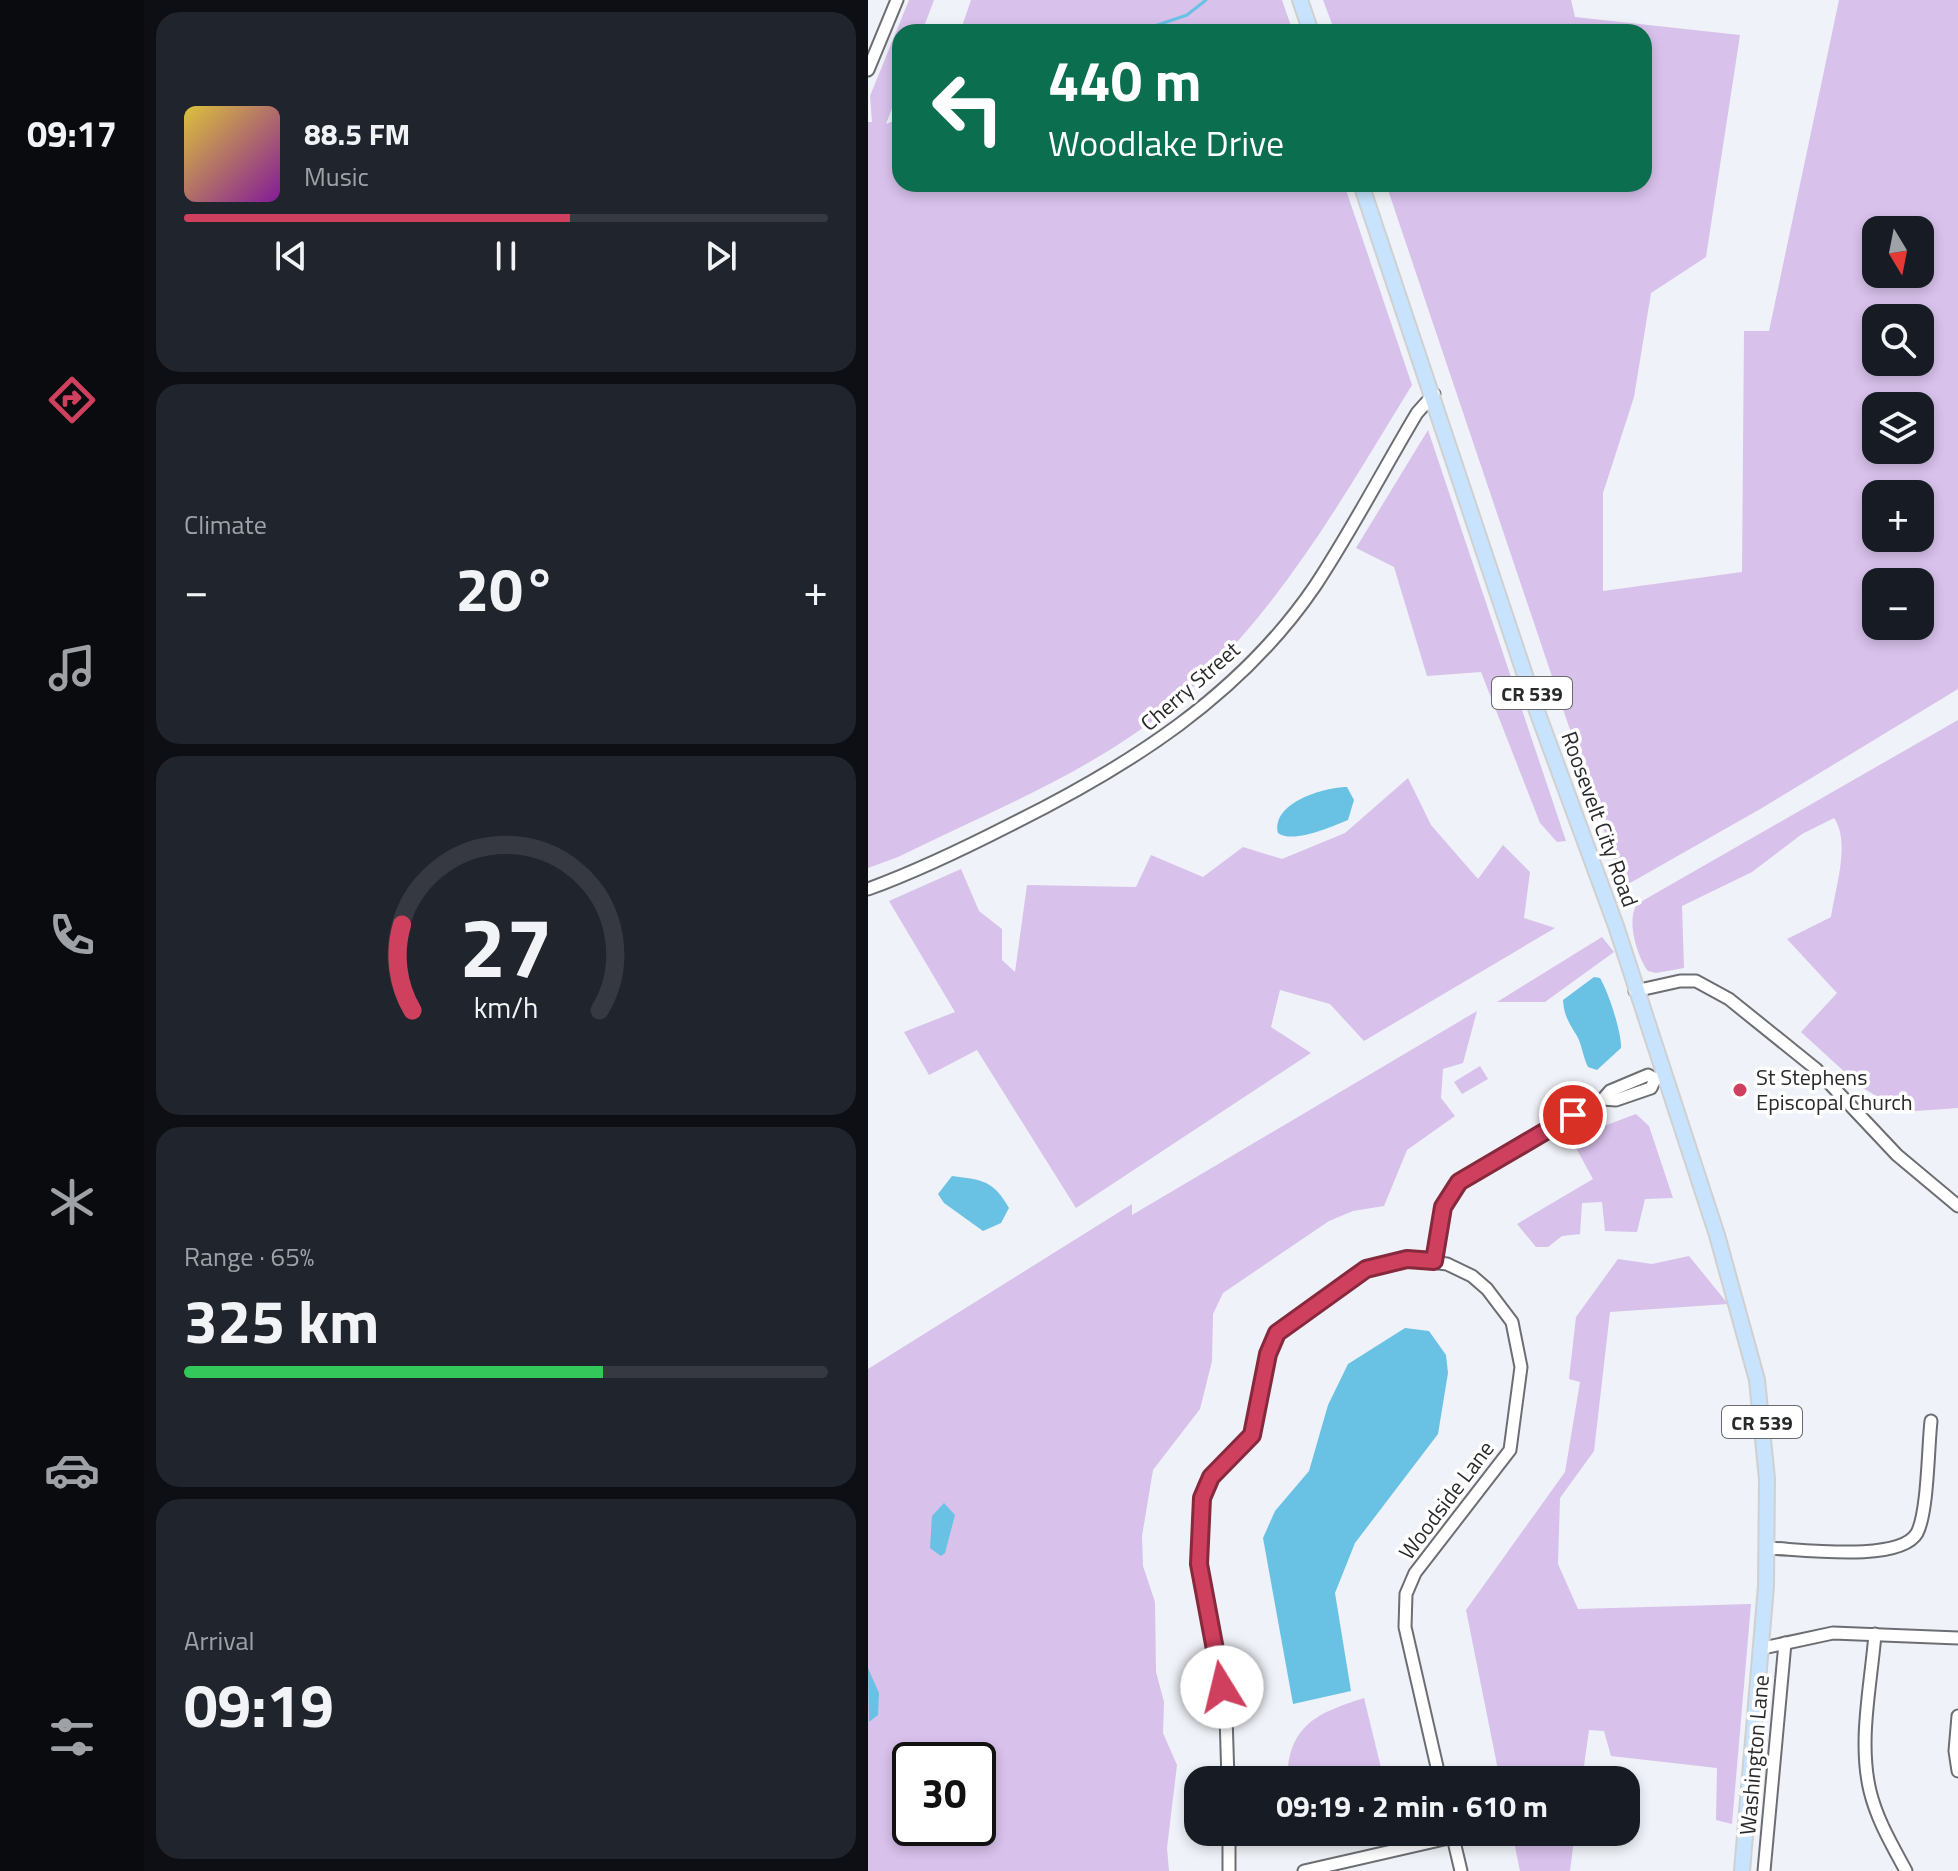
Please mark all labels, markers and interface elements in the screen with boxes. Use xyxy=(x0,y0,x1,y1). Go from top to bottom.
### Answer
text: 440 m xyxy=(1048,38,1201,123)
icon: left xyxy=(916,56,1020,160)
text: 09:17 xyxy=(27,106,117,161)
text: 88.5 FM xyxy=(304,111,410,157)
text: Woodlake Drive xyxy=(1048,115,1284,170)
text: Music xyxy=(304,157,369,196)
north arrow xyxy=(1862,216,1934,288)
map controls xyxy=(1862,216,1934,640)
icon: previous xyxy=(269,234,313,278)
icon: pause xyxy=(484,234,528,278)
icon: next xyxy=(699,234,743,278)
button: search xyxy=(1862,304,1934,376)
icon: directions xyxy=(44,372,100,428)
button: layers xyxy=(1862,392,1934,464)
button: + xyxy=(1862,480,1934,552)
text: Climate xyxy=(184,505,267,544)
text: 20° xyxy=(456,543,556,634)
text: − xyxy=(184,556,209,623)
text: + xyxy=(803,556,828,623)
button: − xyxy=(1862,568,1934,640)
street label: Cherry Street xyxy=(1133,633,1248,739)
icon: music xyxy=(44,640,100,696)
road number: CR 539 xyxy=(1492,677,1572,709)
street label: Roosevelt City Road xyxy=(1552,726,1648,912)
text: 27 xyxy=(459,883,553,1009)
icon: phone xyxy=(44,907,100,963)
text: km/h xyxy=(474,987,538,1030)
place label: St Stephens Episcopal Church xyxy=(1756,1060,1913,1119)
pin xyxy=(1539,1081,1607,1149)
marker: St Stephens Episcopal Church xyxy=(1731,1081,1749,1099)
icon: arrive xyxy=(1551,1093,1595,1137)
icon: climate xyxy=(44,1174,100,1230)
text: Range · 65% xyxy=(184,1237,314,1276)
text: 325 km xyxy=(184,1275,379,1366)
road number: CR 539 xyxy=(1722,1406,1802,1438)
street label: Woodside Lane xyxy=(1390,1433,1502,1567)
icon: car xyxy=(44,1442,100,1498)
text: Arrival xyxy=(184,1621,255,1660)
position arrow xyxy=(1180,1645,1264,1729)
text: 09:19 xyxy=(184,1659,334,1750)
street label: Washington Lane xyxy=(1730,1673,1778,1837)
icon: filters xyxy=(44,1709,100,1765)
speed limit sign: 30 xyxy=(892,1742,996,1846)
text: 09:19 · 2 min · 610 m xyxy=(1276,1783,1548,1829)

